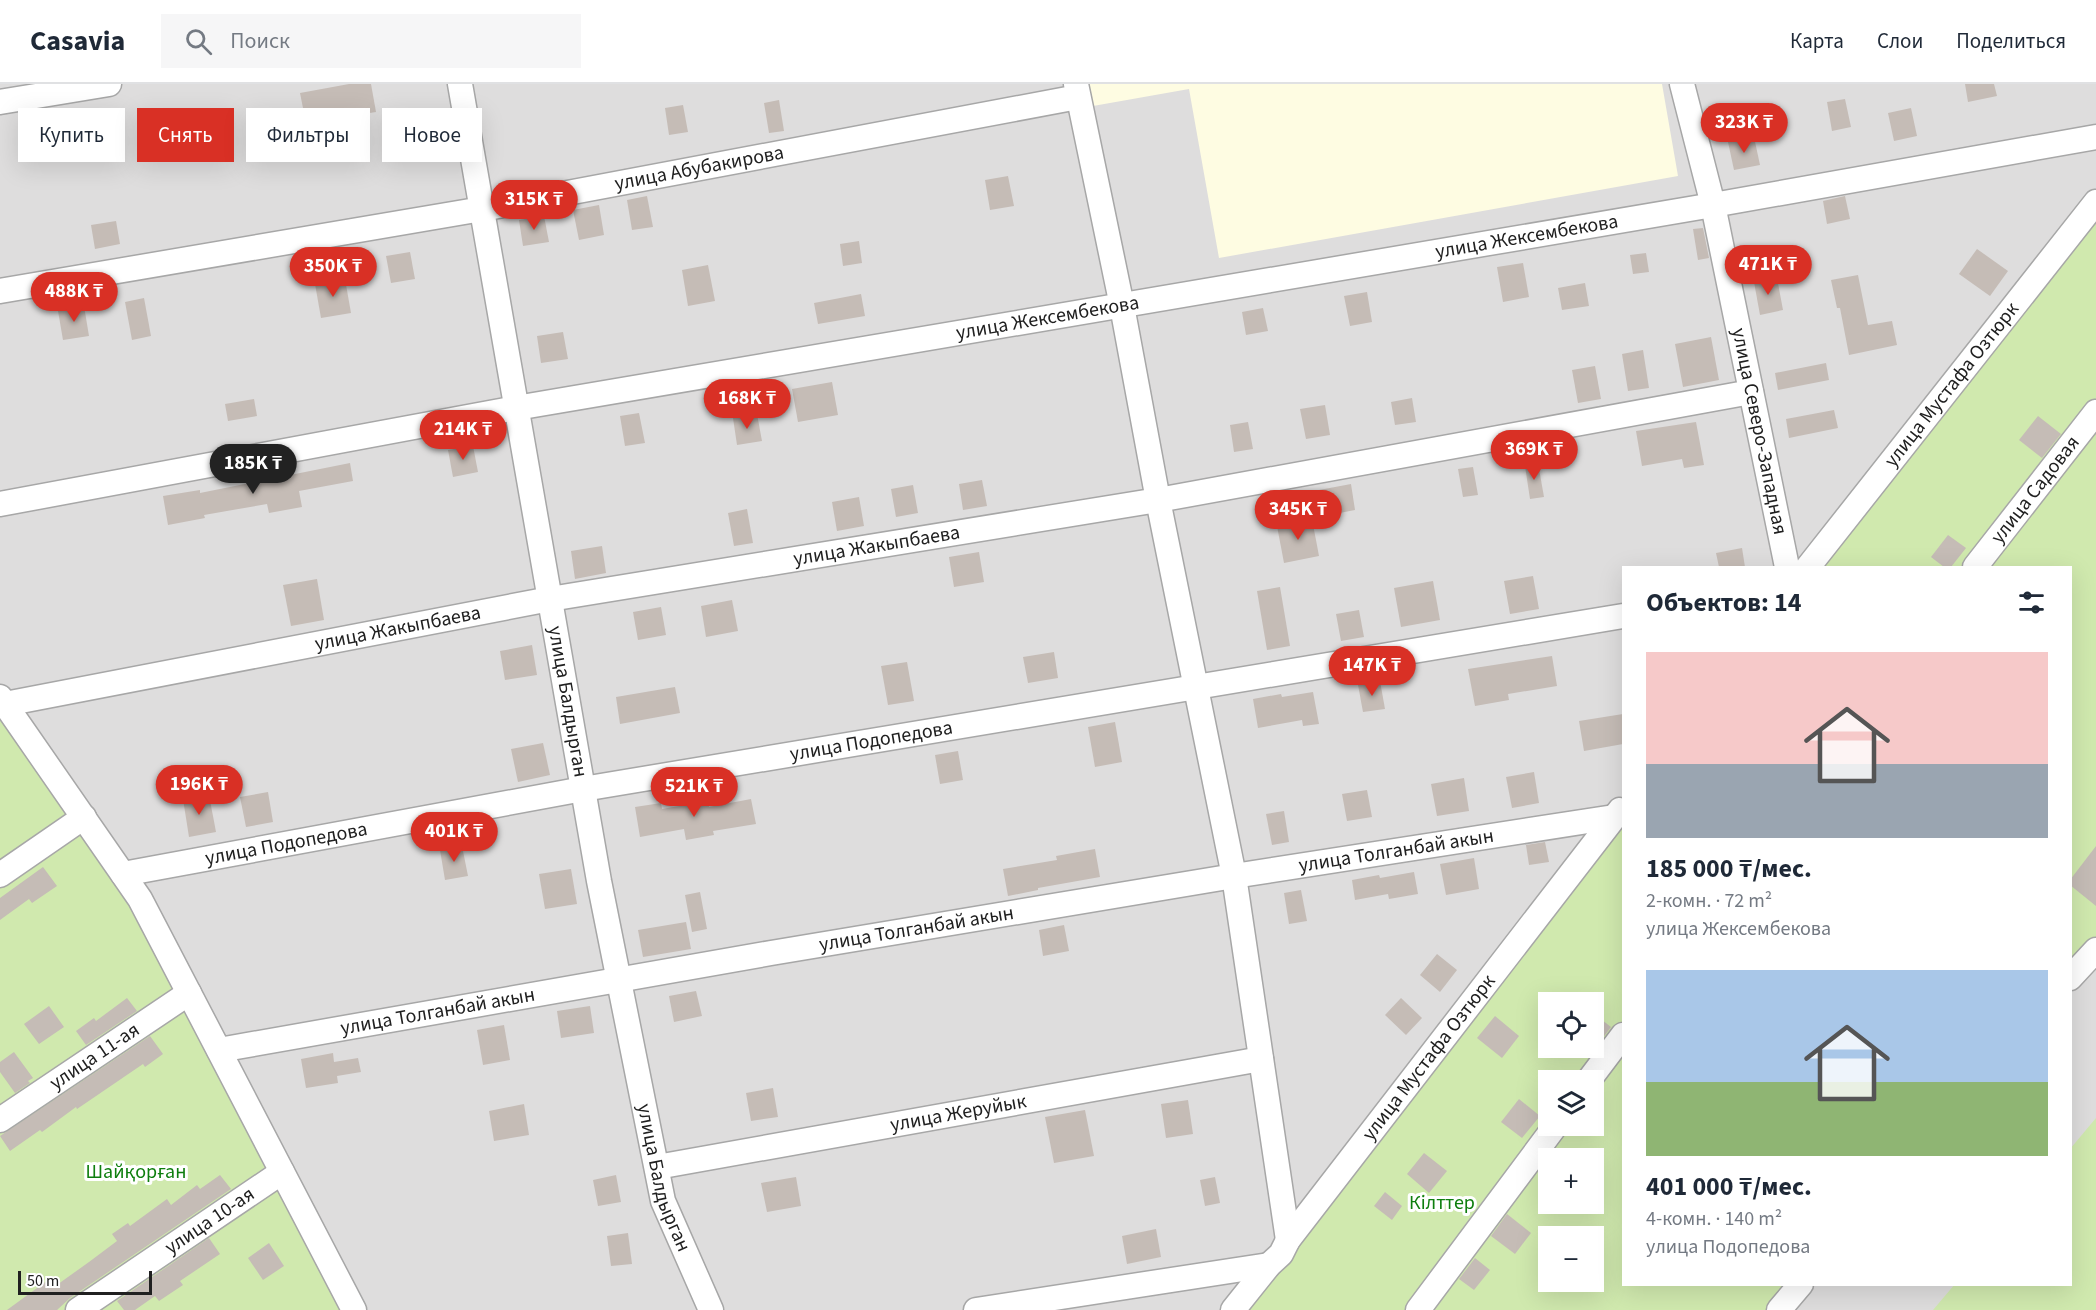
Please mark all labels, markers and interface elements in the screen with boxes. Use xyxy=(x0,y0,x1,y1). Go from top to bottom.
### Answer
search box xyxy=(161,14,581,68)
text: Casavia xyxy=(30,21,125,61)
icon: search xyxy=(182,25,215,58)
text: Поиск xyxy=(230,25,290,57)
text: Карта xyxy=(1790,26,1844,56)
text: Слои xyxy=(1877,26,1923,56)
text: Поделиться xyxy=(1956,26,2066,56)
pin: 323K ₸ xyxy=(1695,103,1793,154)
chip: Купить xyxy=(18,108,125,162)
chip: Снять xyxy=(137,108,234,162)
chip: Фильтры xyxy=(246,108,370,162)
chip: Новое xyxy=(382,108,482,162)
text: 323K ₸ xyxy=(1715,108,1773,136)
street label: улица Абубакирова xyxy=(612,139,786,198)
pin: 315K ₸ xyxy=(485,180,583,231)
text: 315K ₸ xyxy=(505,185,563,213)
street label: улица Жексембекова xyxy=(1433,207,1620,266)
pin: 471K ₸ xyxy=(1719,245,1817,296)
pin: 350K ₸ xyxy=(284,247,382,298)
text: 471K ₸ xyxy=(1739,250,1797,278)
text: 350K ₸ xyxy=(304,252,362,280)
pin: 488K ₸ xyxy=(25,272,123,323)
text: 488K ₸ xyxy=(45,277,103,305)
street label: улица Жексембекова xyxy=(954,289,1141,347)
street label: улица Мустафа Озтюрк xyxy=(1878,296,2026,473)
street label: улица Северо-Западная xyxy=(1724,326,1794,537)
pin: 168K ₸ xyxy=(698,379,796,430)
text: 168K ₸ xyxy=(718,384,776,412)
pin: 214K ₸ xyxy=(414,410,512,461)
text: 214K ₸ xyxy=(434,415,492,443)
pin: 369K ₸ xyxy=(1485,430,1583,481)
street label: улица Садовая xyxy=(1984,430,2086,550)
text: 369K ₸ xyxy=(1505,435,1563,463)
pin: 185K ₸ xyxy=(204,444,302,495)
text: 185K ₸ xyxy=(224,449,282,477)
pin: 345K ₸ xyxy=(1249,490,1347,541)
text: 345K ₸ xyxy=(1269,495,1327,523)
street label: улица Жакыпбаева xyxy=(791,518,962,573)
text: Объектов: 14 xyxy=(1646,584,1802,621)
icon: filters xyxy=(2015,586,2048,619)
street label: улица Жакыпбаева xyxy=(312,599,483,658)
street label: улица Балдырган xyxy=(541,624,595,779)
pin: 147K ₸ xyxy=(1323,646,1421,697)
text: 147K ₸ xyxy=(1343,651,1401,679)
icon: home xyxy=(1793,691,1901,799)
street label: улица Подопедова xyxy=(788,714,955,768)
pin: 196K ₸ xyxy=(150,765,248,816)
pin: 521K ₸ xyxy=(645,767,743,818)
text: 196K ₸ xyxy=(170,770,228,798)
text: 521K ₸ xyxy=(665,772,723,800)
pin: 401K ₸ xyxy=(405,812,503,863)
street label: улица Подопедова xyxy=(203,815,370,873)
text: 401K ₸ xyxy=(425,817,483,845)
street label: улица Толганбай акын xyxy=(1297,822,1496,880)
text: 185 000 ₸/мес. xyxy=(1646,850,1812,887)
text: 2-комн. · 72 m² xyxy=(1646,887,1772,915)
street label: улица Толганбай акын xyxy=(817,899,1016,959)
text: улица Жексембекова xyxy=(1646,915,1831,943)
street label: улица Мустафа Озтюрк xyxy=(1356,969,1502,1147)
street label: улица Толганбай акын xyxy=(338,981,537,1042)
map controls xyxy=(1538,992,1604,1292)
button: locate xyxy=(1538,992,1604,1058)
icon: home xyxy=(1793,1009,1901,1117)
street label: улица 11-ая xyxy=(44,1016,145,1097)
button: layers xyxy=(1538,1070,1604,1136)
street label: улица Жеруйык xyxy=(888,1087,1029,1139)
street label: улица Балдырган xyxy=(630,1101,698,1256)
button: + xyxy=(1538,1148,1604,1214)
park label: Шайқорған xyxy=(86,1158,186,1186)
text: 401 000 ₸/мес. xyxy=(1646,1168,1812,1205)
street label: улица 10-ая xyxy=(159,1180,260,1261)
park label: Кілттер xyxy=(1409,1189,1475,1217)
text: 4-комн. · 140 m² xyxy=(1646,1205,1782,1233)
button: − xyxy=(1538,1226,1604,1292)
text: улица Подопедова xyxy=(1646,1233,1810,1261)
scale bar xyxy=(18,1268,152,1296)
text: 50 m xyxy=(27,1270,59,1292)

